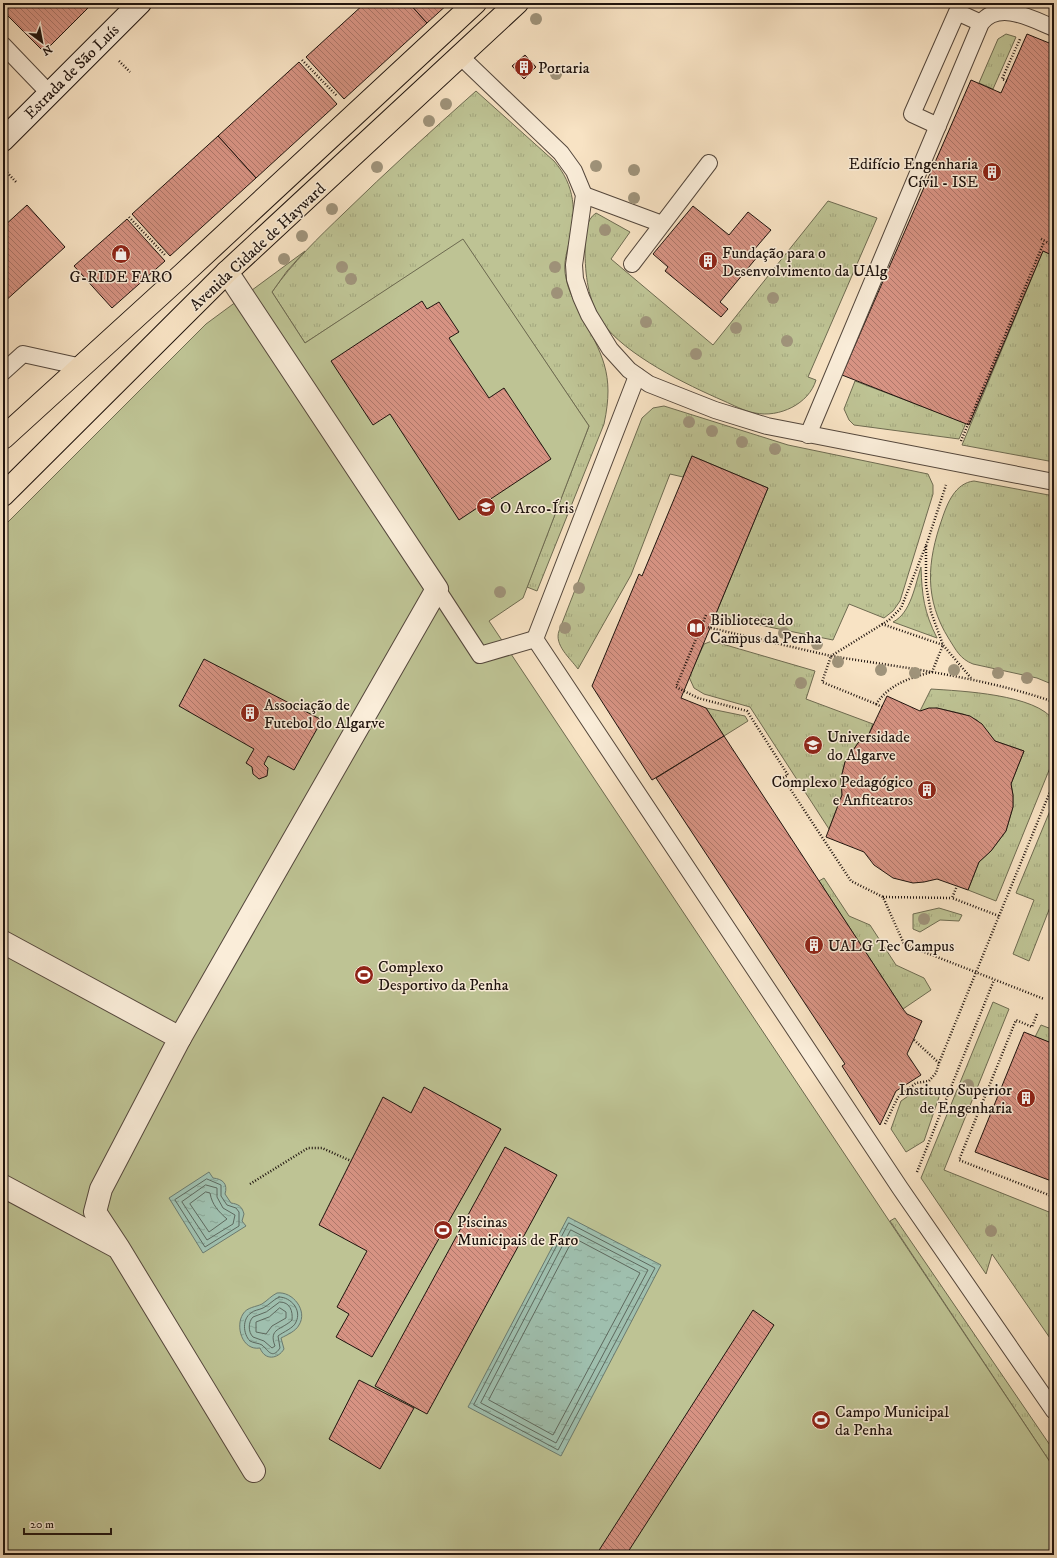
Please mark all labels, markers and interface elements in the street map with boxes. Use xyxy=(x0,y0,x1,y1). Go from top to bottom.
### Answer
street label: Estrada de São Luís xyxy=(20,20,123,123)
north arrow xyxy=(22,22,62,62)
text: N xyxy=(39,41,54,58)
building icon: Portaria xyxy=(513,56,535,78)
place label: Portaria xyxy=(538,58,590,78)
place label: Edifício Engenharia Cívil - ISE xyxy=(849,154,978,192)
building icon: Edifício Engenharia Cívil - ISE xyxy=(981,161,1003,183)
street label: Avenida Cidade de Hayward xyxy=(186,179,330,315)
shop icon: G-RIDE FARO xyxy=(110,243,132,265)
place label: Fundação para o Desenvolvimento da UAlg xyxy=(722,243,888,281)
building icon: Fundação para o Desenvolvimento da UAlg xyxy=(697,250,719,272)
place label: G-RIDE FARO xyxy=(70,267,172,287)
school or university icon: O Arco-Íris xyxy=(475,496,497,518)
place label: O Arco-Íris xyxy=(500,498,574,518)
place label: Biblioteca do Campus da Penha xyxy=(710,610,822,648)
library icon: Biblioteca do Campus da Penha xyxy=(685,617,707,639)
place label: Associação de Futebol do Algarve xyxy=(264,695,385,733)
building icon: Associação de Futebol do Algarve xyxy=(239,702,261,724)
place label: Universidade do Algarve xyxy=(827,727,910,765)
school or university icon: Universidade do Algarve xyxy=(802,734,824,756)
place label: Complexo Pedagógico e Anfiteatros xyxy=(772,772,913,810)
building icon: Complexo Pedagógico e Anfiteatros xyxy=(916,779,938,801)
building icon: UALG Tec Campus xyxy=(803,934,825,956)
place label: UALG Tec Campus xyxy=(828,936,954,956)
place label: Complexo Desportivo da Penha xyxy=(378,957,509,995)
sports icon: Complexo Desportivo da Penha xyxy=(353,964,375,986)
place label: Instituto Superior de Engenharia xyxy=(899,1080,1012,1118)
building icon: Instituto Superior de Engenharia xyxy=(1015,1087,1037,1109)
place label: Piscinas Municipais de Faro xyxy=(457,1212,578,1250)
sports icon: Piscinas Municipais de Faro xyxy=(432,1219,454,1241)
place label: Campo Municipal da Penha xyxy=(835,1402,949,1440)
sports icon: Campo Municipal da Penha xyxy=(810,1409,832,1431)
scale bar xyxy=(24,1510,111,1536)
text: 20 m xyxy=(30,1517,54,1532)

